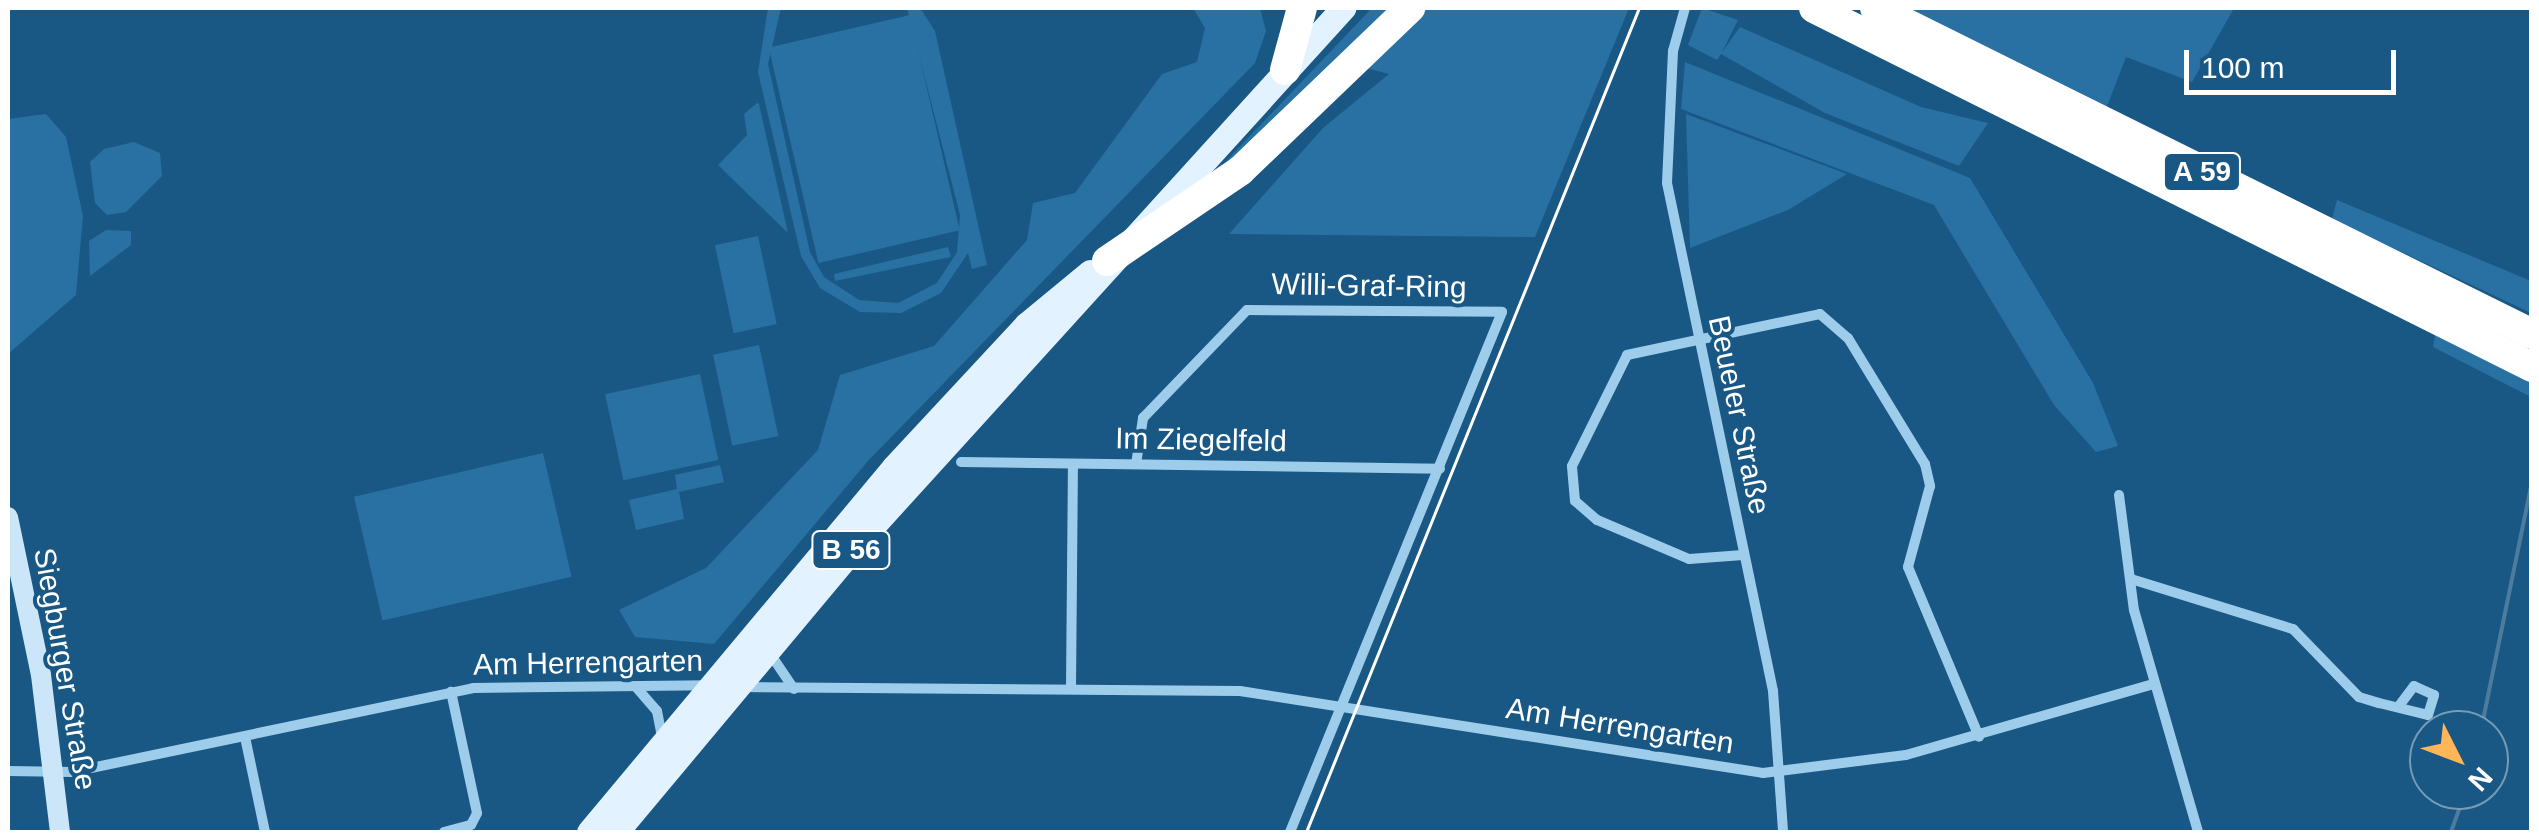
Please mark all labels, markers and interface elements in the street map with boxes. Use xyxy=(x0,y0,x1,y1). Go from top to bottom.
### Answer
scale bar xyxy=(2189,30,2402,92)
text: 100 m xyxy=(2201,51,2284,84)
road number: A 59 xyxy=(2162,149,2242,195)
street label: Willi-Graf-Ring xyxy=(1271,266,1467,306)
street label: Beueler Straße xyxy=(1700,313,1778,517)
street label: Im Ziegelfeld xyxy=(1115,421,1287,459)
road number: B 56 xyxy=(811,527,891,573)
street label: Siegburger Straße xyxy=(26,545,104,793)
street label: Am Herrengarten xyxy=(473,643,703,683)
street label: Am Herrengarten xyxy=(1504,690,1736,762)
north arrow xyxy=(2409,710,2509,810)
text: N xyxy=(2462,761,2498,797)

